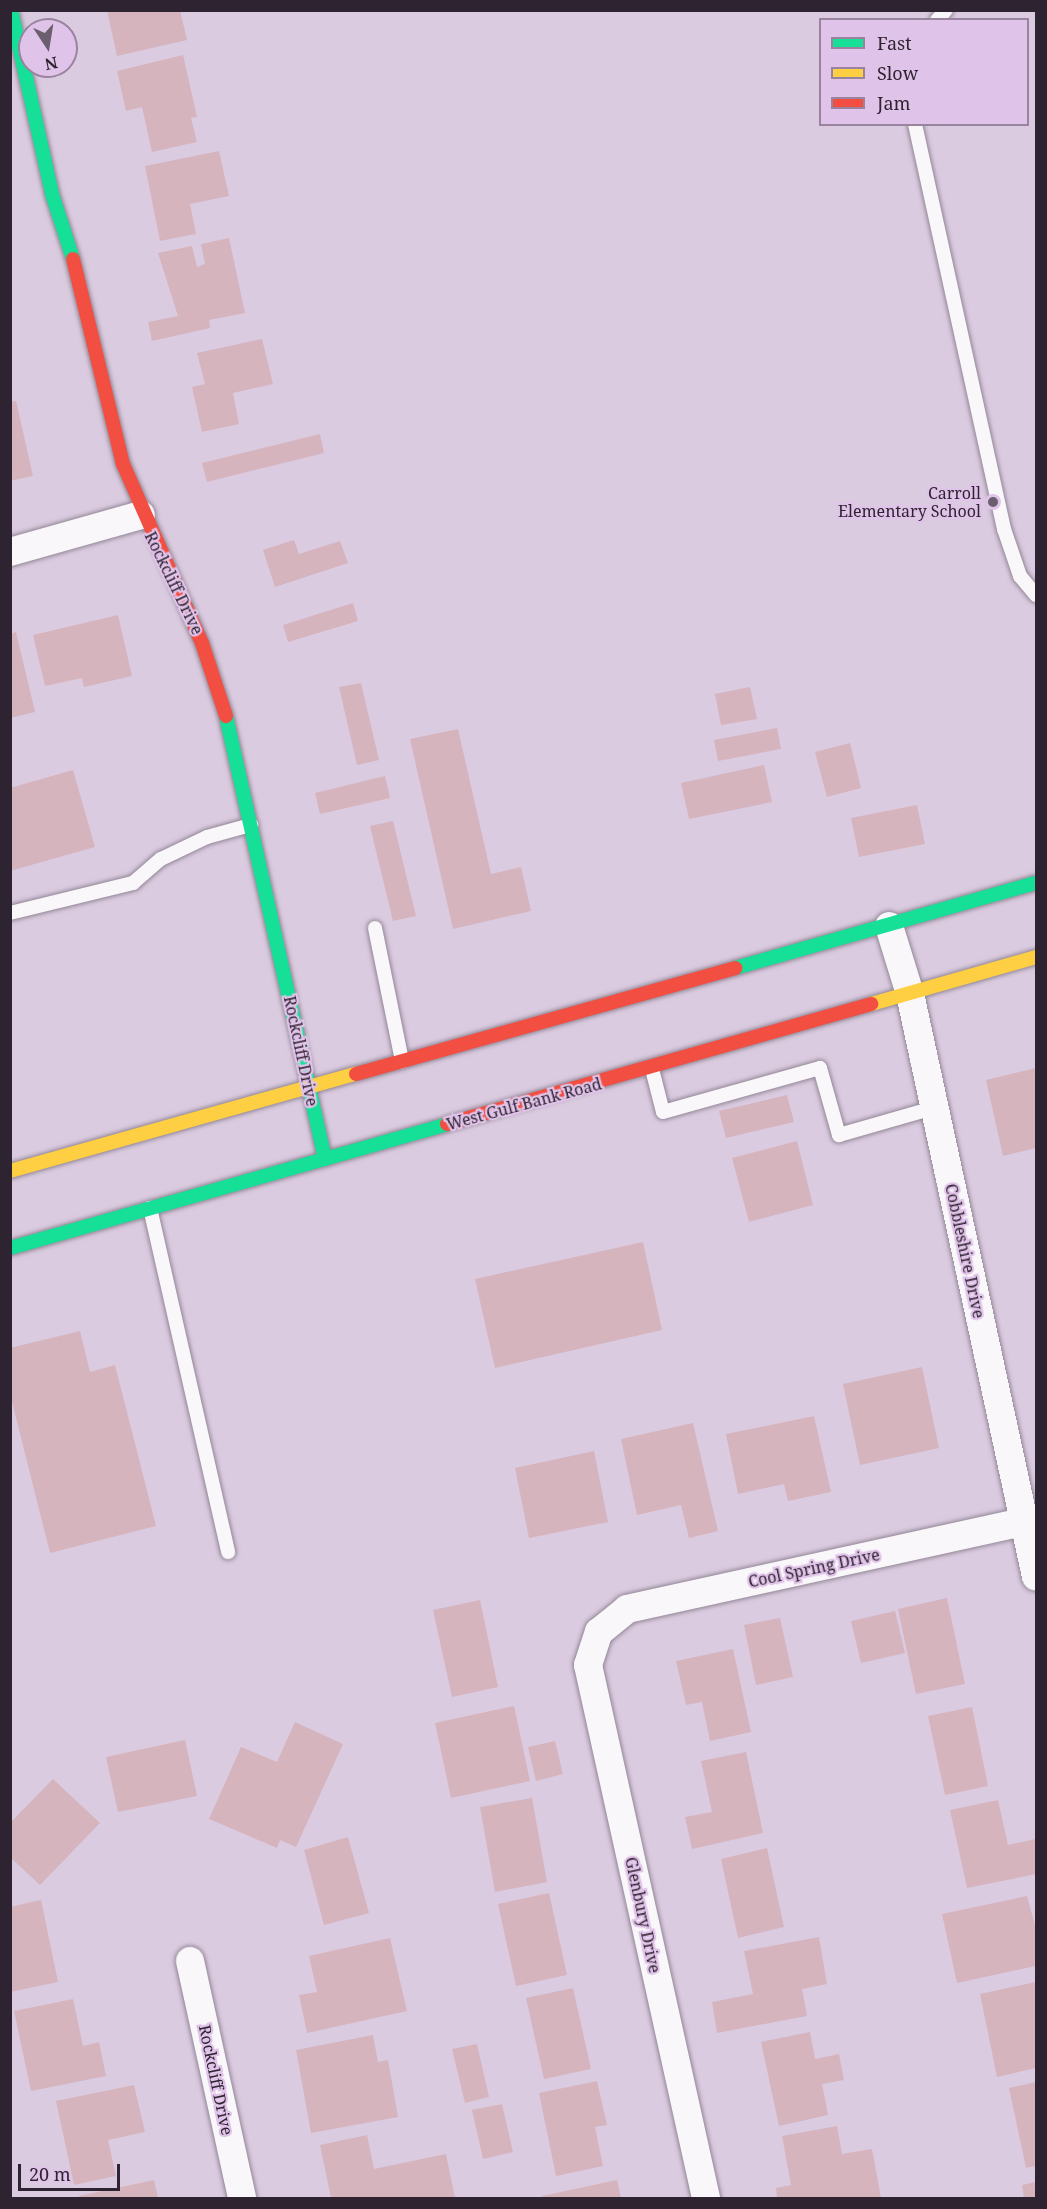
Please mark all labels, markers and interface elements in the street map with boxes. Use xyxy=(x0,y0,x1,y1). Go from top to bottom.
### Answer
north arrow xyxy=(18,18,78,78)
legend xyxy=(819,18,1029,126)
text: Fast xyxy=(877,31,912,55)
text: N xyxy=(43,52,60,76)
text: Slow xyxy=(877,61,918,85)
text: Jam xyxy=(877,91,911,115)
place label: Carroll Elementary School xyxy=(838,483,981,521)
marker: Carroll Elementary School xyxy=(986,495,1000,509)
street label: Rockcliff Drive xyxy=(141,528,207,638)
street label: Rockcliff Drive xyxy=(280,994,322,1108)
street label: West Gulf Bank Road xyxy=(444,1074,604,1134)
street label: Cobbleshire Drive xyxy=(941,1182,989,1320)
street label: Cool Spring Drive xyxy=(747,1545,881,1591)
street label: Glenbury Drive xyxy=(621,1855,665,1975)
street label: Rockcliff Drive xyxy=(195,2023,237,2137)
scale bar xyxy=(21,2152,123,2190)
text: 20 m xyxy=(29,2162,71,2186)

